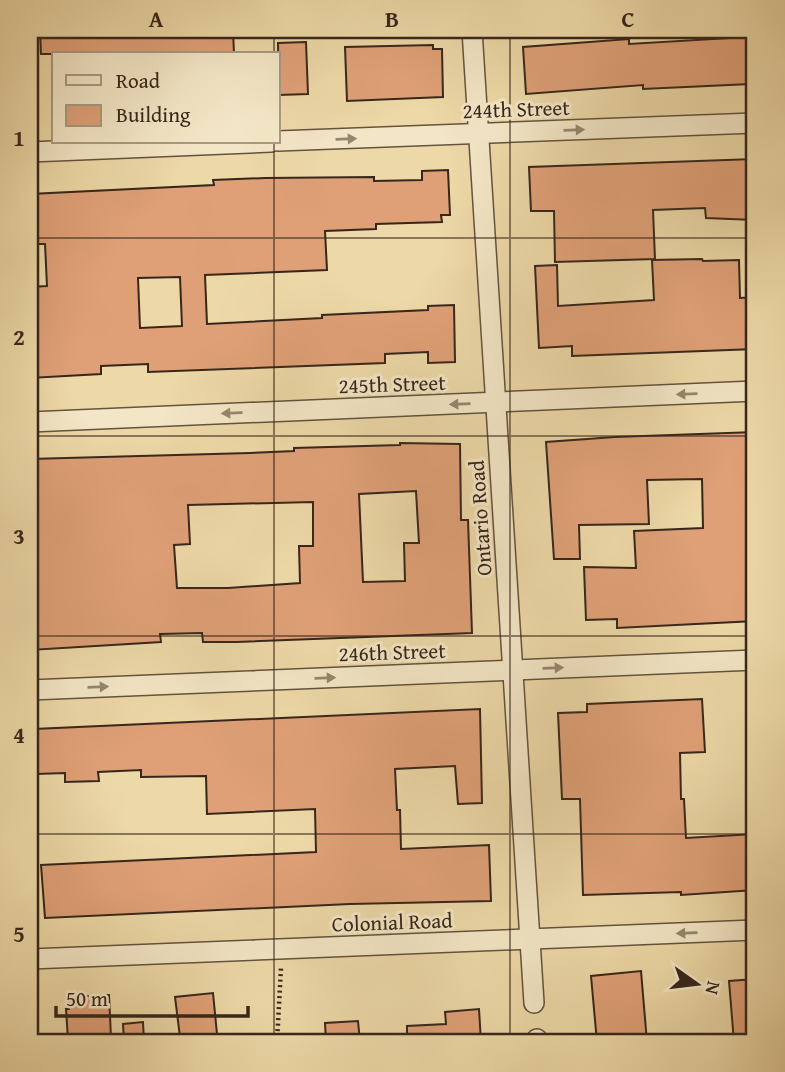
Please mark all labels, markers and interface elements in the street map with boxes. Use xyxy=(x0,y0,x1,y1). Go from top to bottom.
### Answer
text: A xyxy=(149,2,164,35)
text: B xyxy=(385,2,399,35)
text: C xyxy=(621,2,635,35)
legend xyxy=(52,52,280,144)
text: Road xyxy=(116,65,161,96)
street label: 244th Street xyxy=(462,92,571,126)
text: Building xyxy=(116,99,191,130)
text: 1 xyxy=(13,121,25,154)
one-way arrow xyxy=(563,124,585,135)
one-way arrow xyxy=(336,133,358,144)
text: 2 xyxy=(13,320,25,353)
street label: 245th Street xyxy=(338,367,447,401)
one-way arrow xyxy=(676,389,698,400)
one-way arrow xyxy=(449,398,471,409)
one-way arrow xyxy=(221,408,243,419)
street label: Ontario Road xyxy=(460,458,499,577)
text: 3 xyxy=(13,519,25,552)
street label: 246th Street xyxy=(338,635,447,669)
one-way arrow xyxy=(542,663,564,674)
one-way arrow xyxy=(314,672,336,683)
one-way arrow xyxy=(87,682,109,693)
text: 4 xyxy=(13,718,25,751)
street label: Colonial Road xyxy=(331,904,454,940)
text: 5 xyxy=(13,917,25,950)
one-way arrow xyxy=(676,927,698,938)
north arrow xyxy=(662,950,732,1020)
scale bar xyxy=(56,974,248,1018)
text: N xyxy=(698,979,729,998)
text: 50 m xyxy=(66,983,108,1014)

